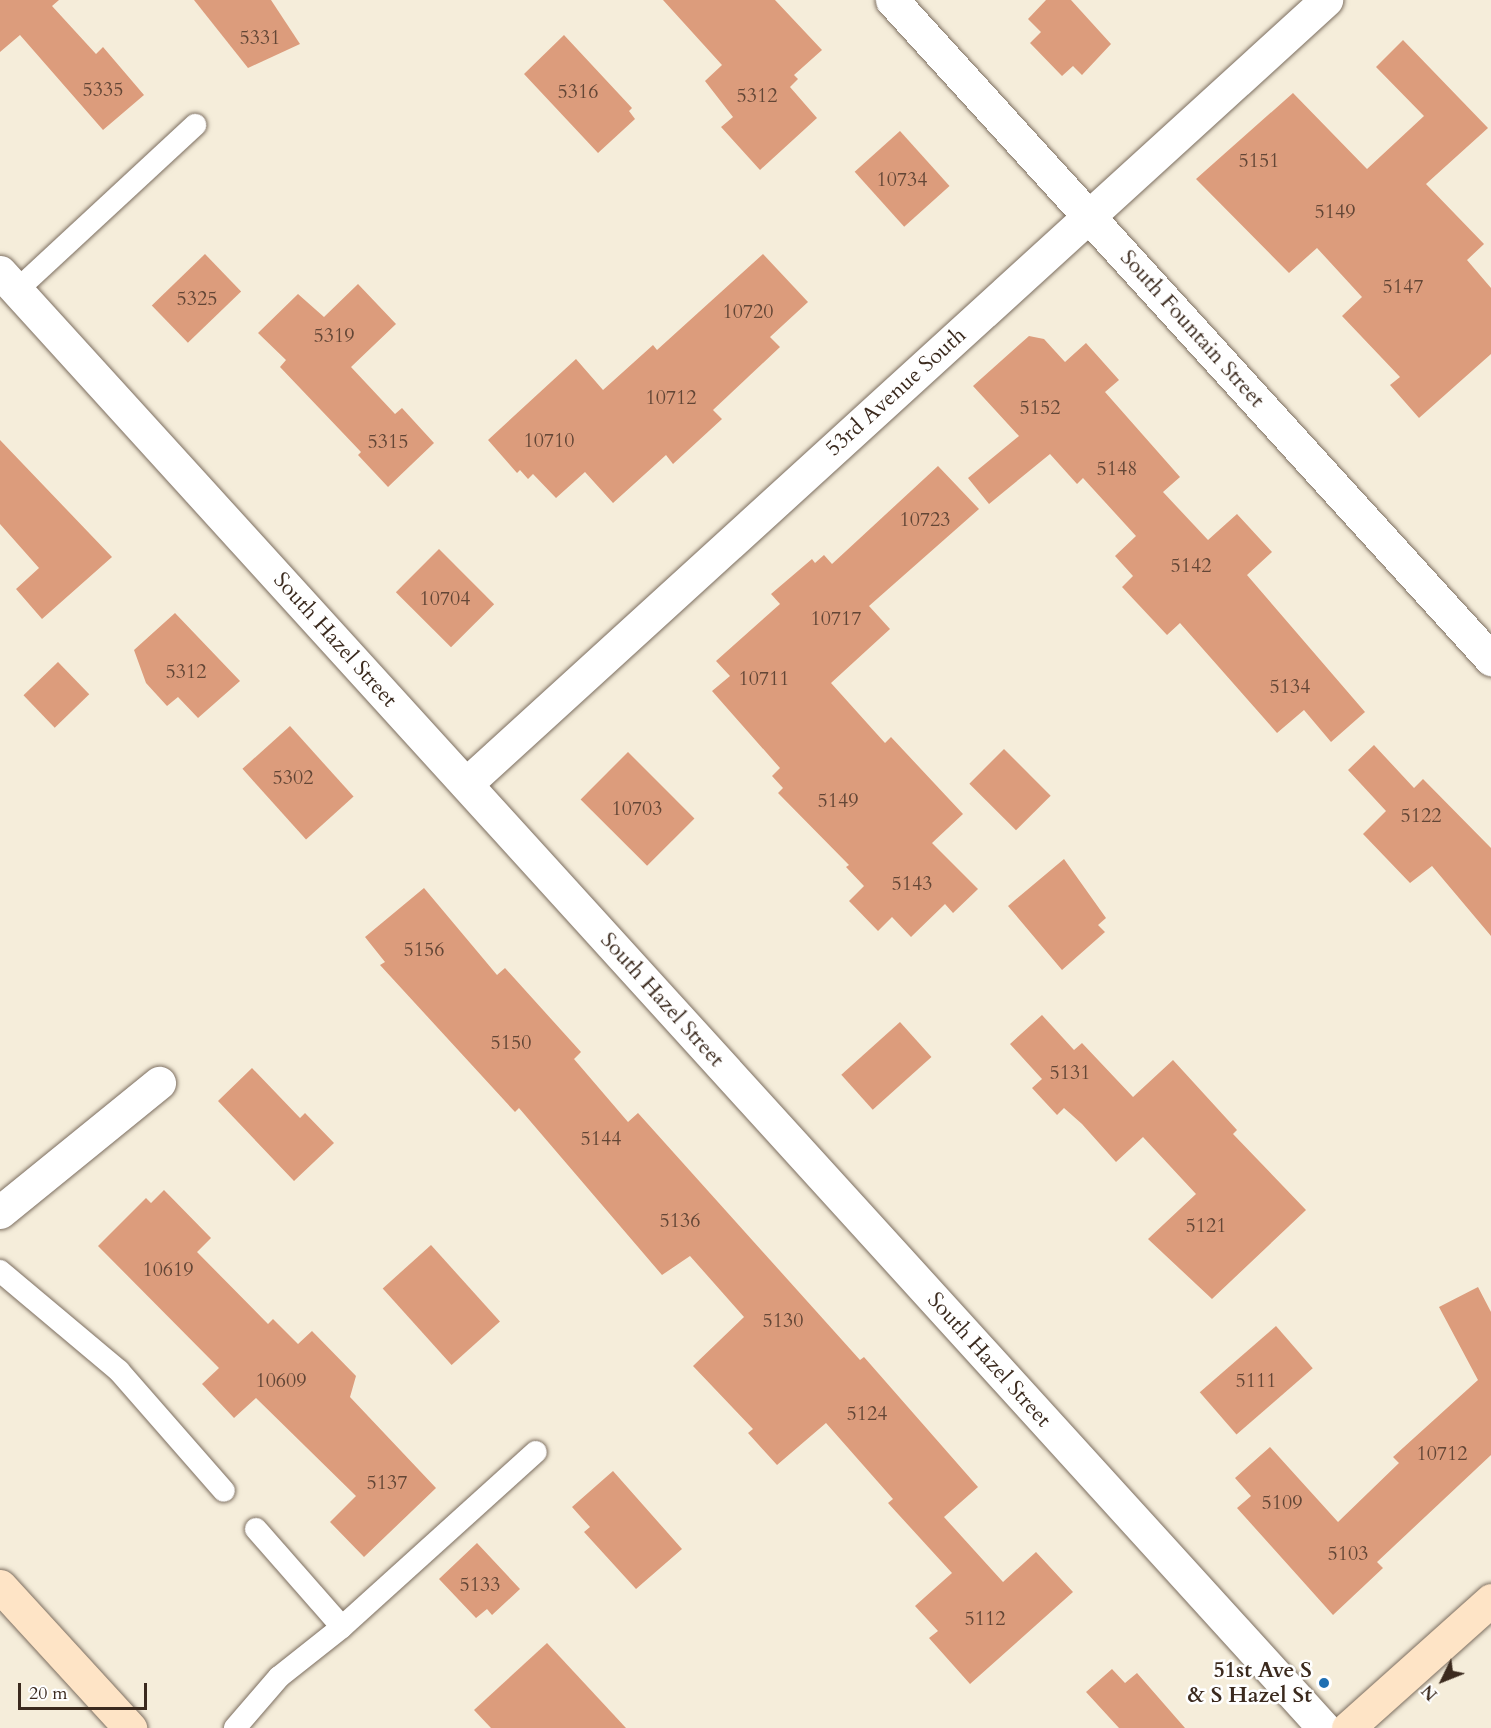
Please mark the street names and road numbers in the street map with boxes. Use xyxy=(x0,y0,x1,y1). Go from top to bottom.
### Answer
street label: South Fountain Street xyxy=(1114,245,1270,413)
street label: 53rd Avenue South xyxy=(820,322,972,462)
street label: South Hazel Street xyxy=(268,567,402,713)
street label: South Hazel Street xyxy=(595,927,729,1073)
street label: South Hazel Street xyxy=(922,1287,1056,1433)

